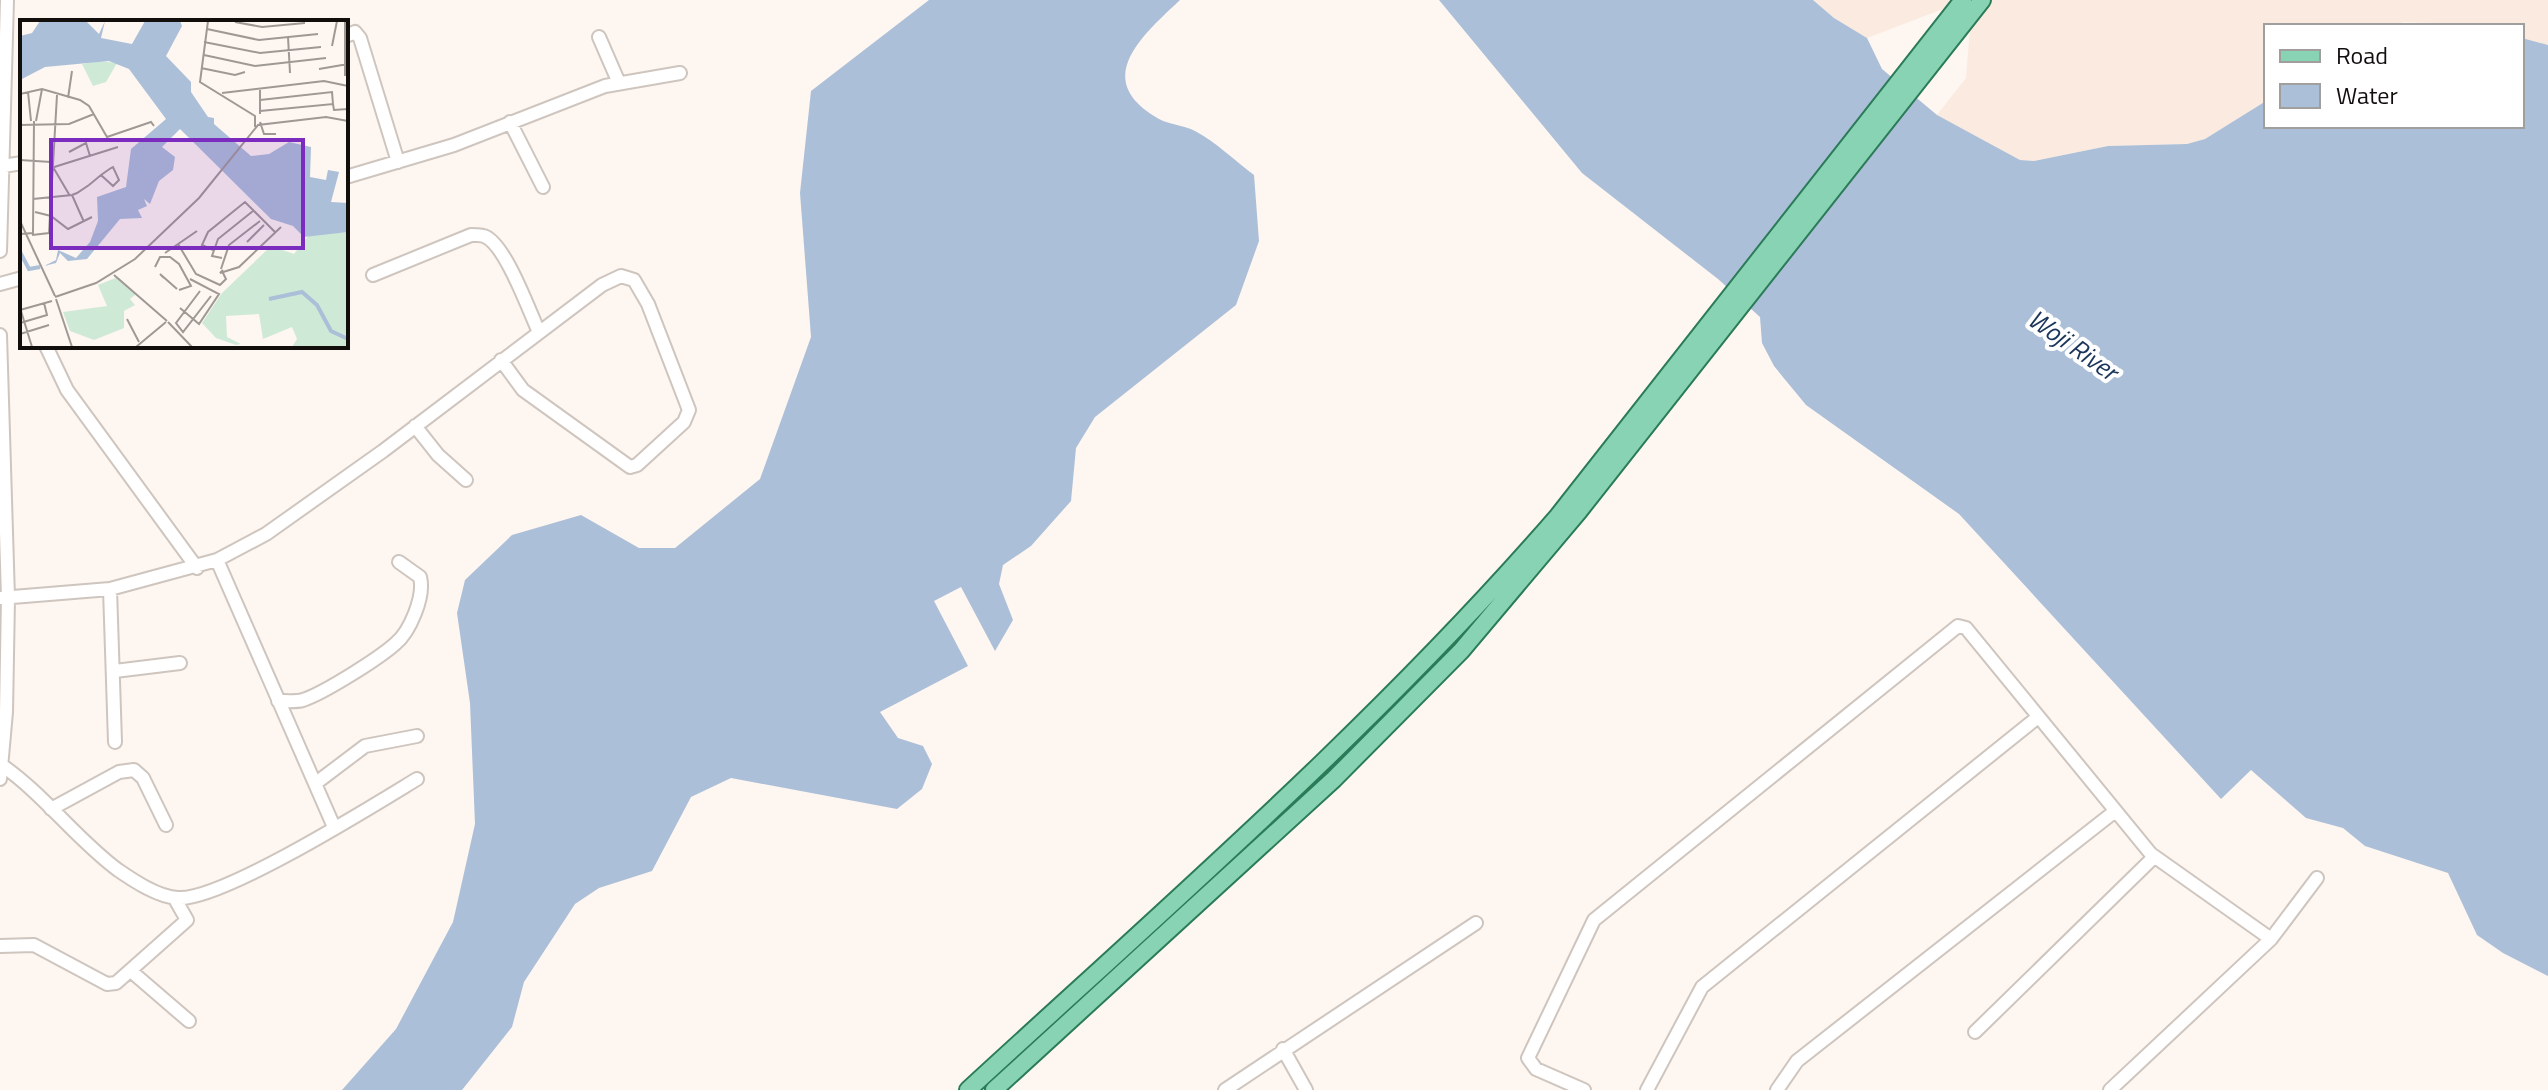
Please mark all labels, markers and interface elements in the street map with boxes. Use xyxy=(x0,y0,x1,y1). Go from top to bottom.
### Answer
inset map xyxy=(20,20,348,348)
legend xyxy=(2264,24,2524,128)
text: Road xyxy=(2336,37,2388,73)
text: Water xyxy=(2336,77,2398,113)
water label: Woji River xyxy=(2020,299,2129,391)

